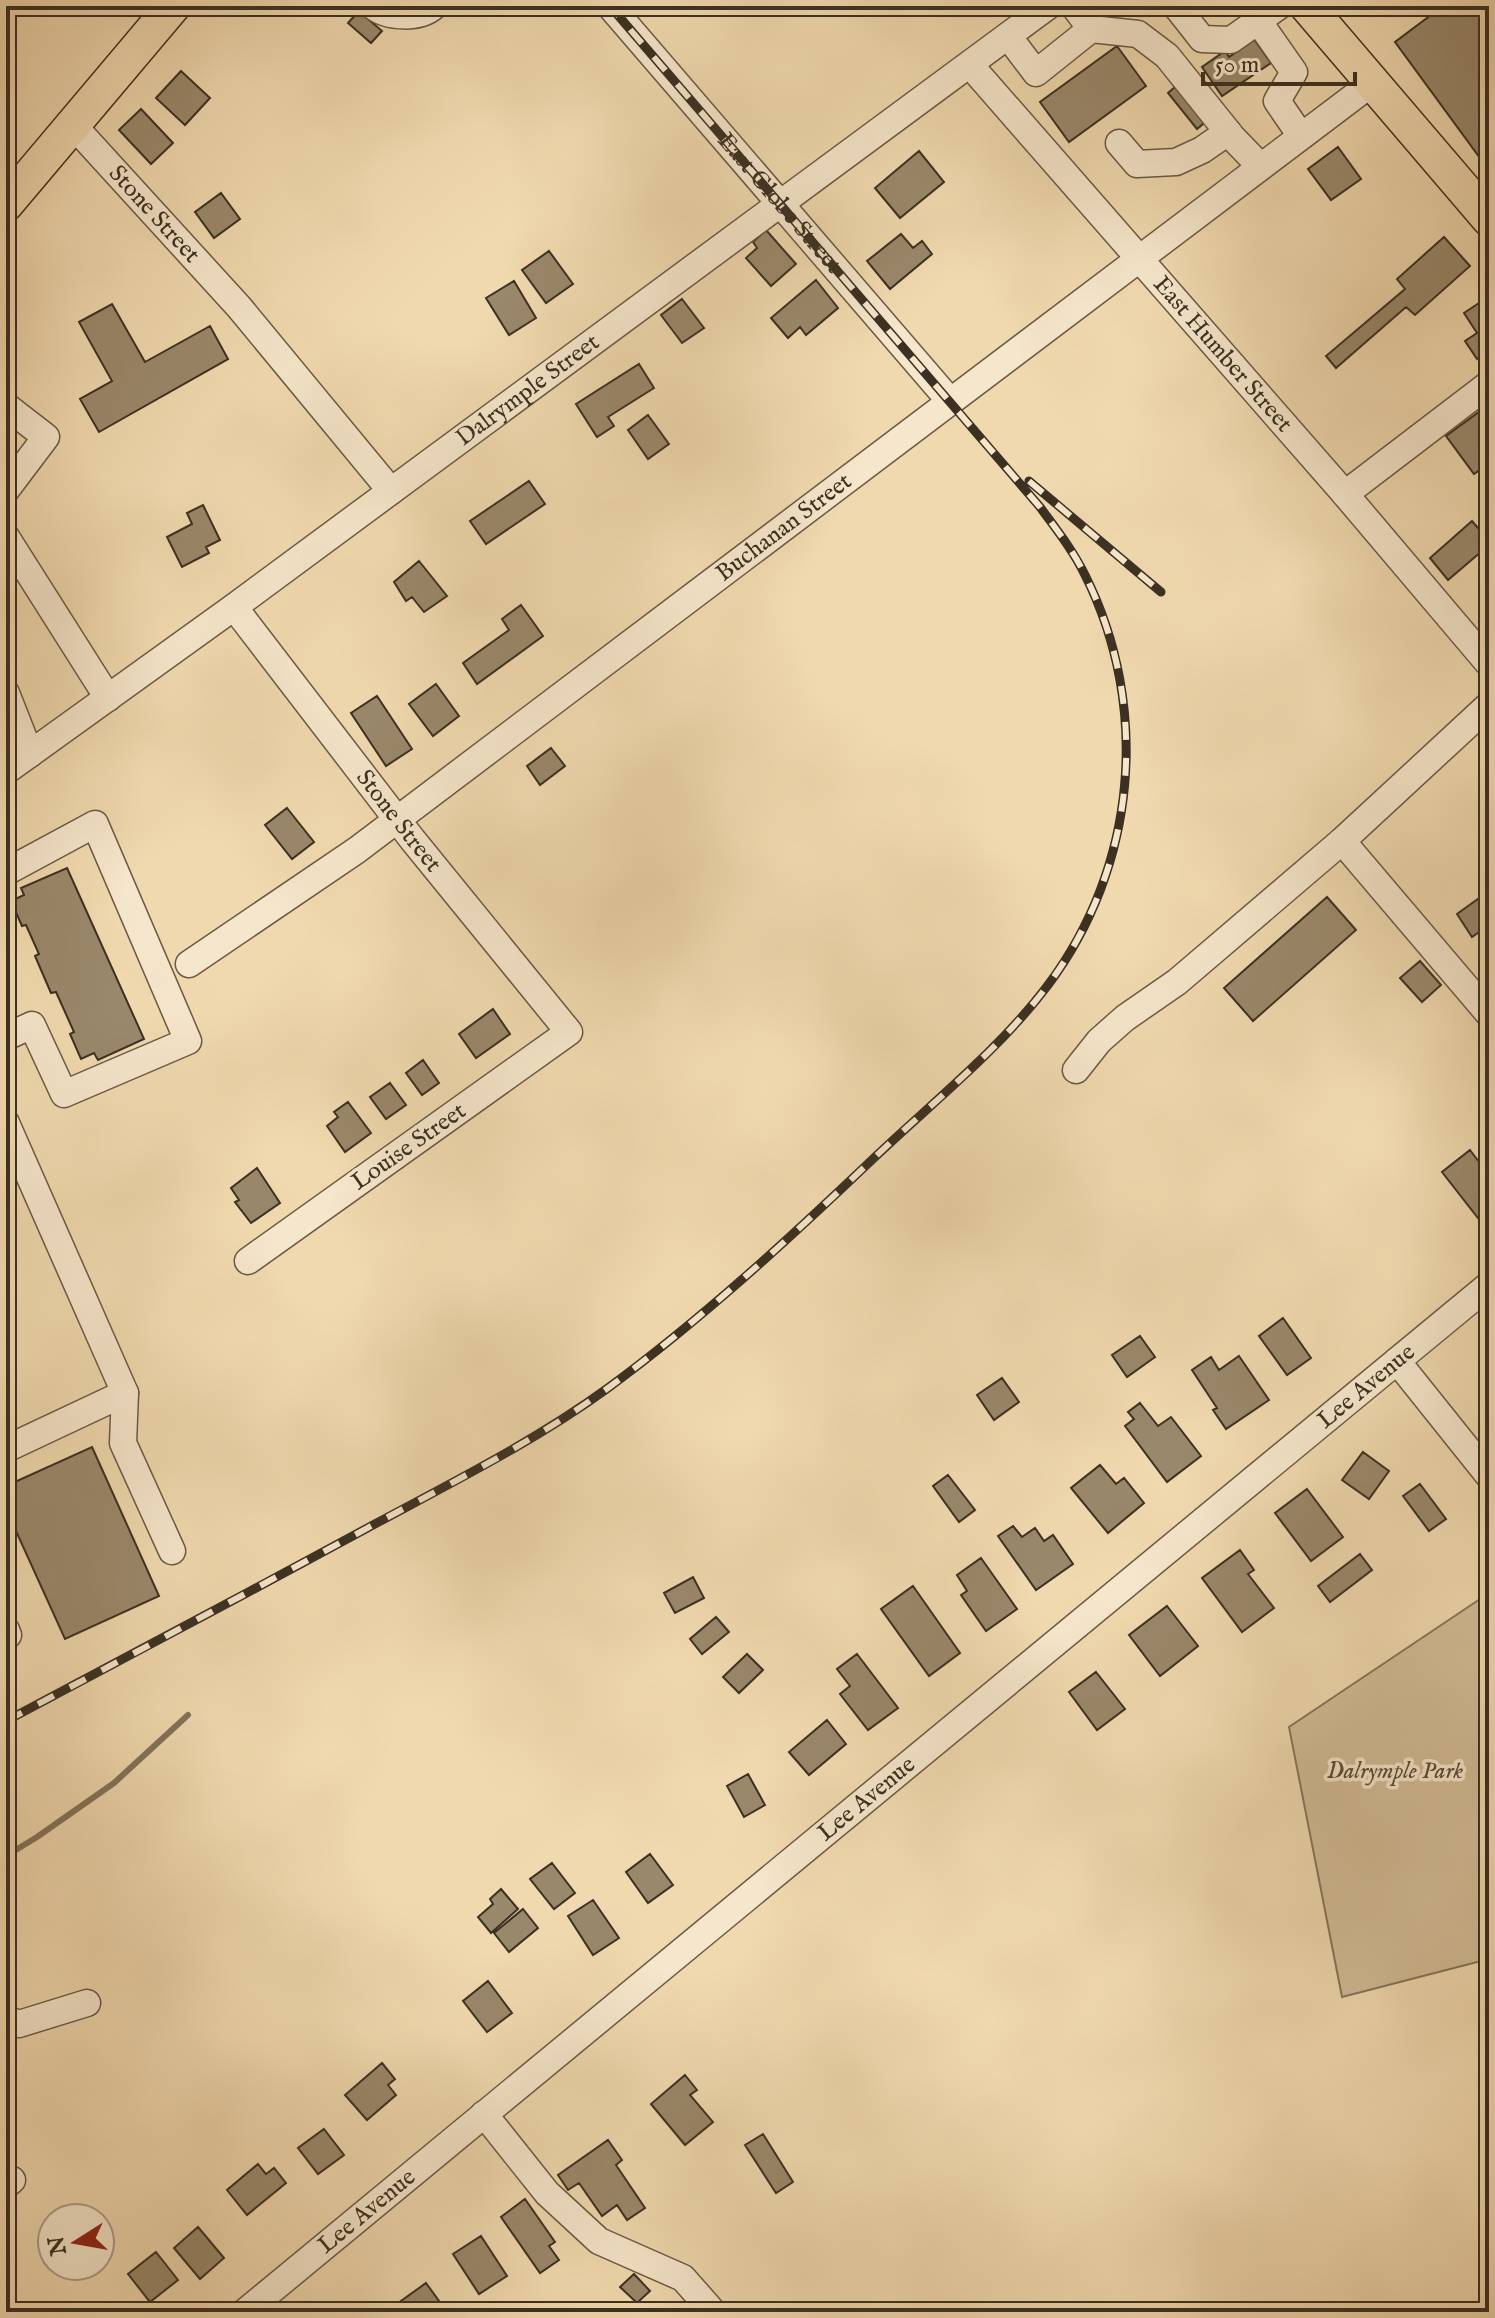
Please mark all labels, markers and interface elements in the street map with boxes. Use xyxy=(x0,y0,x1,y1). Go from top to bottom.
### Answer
scale bar xyxy=(1203,36,1355,86)
text: 50 m xyxy=(1215,50,1259,81)
street label: East Globe Street xyxy=(710,126,849,280)
street label: Stone Street xyxy=(102,159,207,270)
street label: East Humber Street xyxy=(1146,269,1299,439)
street label: Dalrymple Street xyxy=(450,327,606,453)
street label: Buchanan Street xyxy=(710,466,858,589)
street label: Stone Street xyxy=(349,763,448,879)
street label: Louise Street xyxy=(346,1096,472,1198)
street label: Lee Avenue xyxy=(1311,1337,1422,1436)
street label: Lee Avenue xyxy=(811,1749,922,1848)
park label: Dalrymple Park xyxy=(1327,1756,1464,1787)
street label: Lee Avenue xyxy=(312,2162,422,2261)
north arrow xyxy=(36,2202,116,2282)
text: N xyxy=(43,2233,74,2258)

